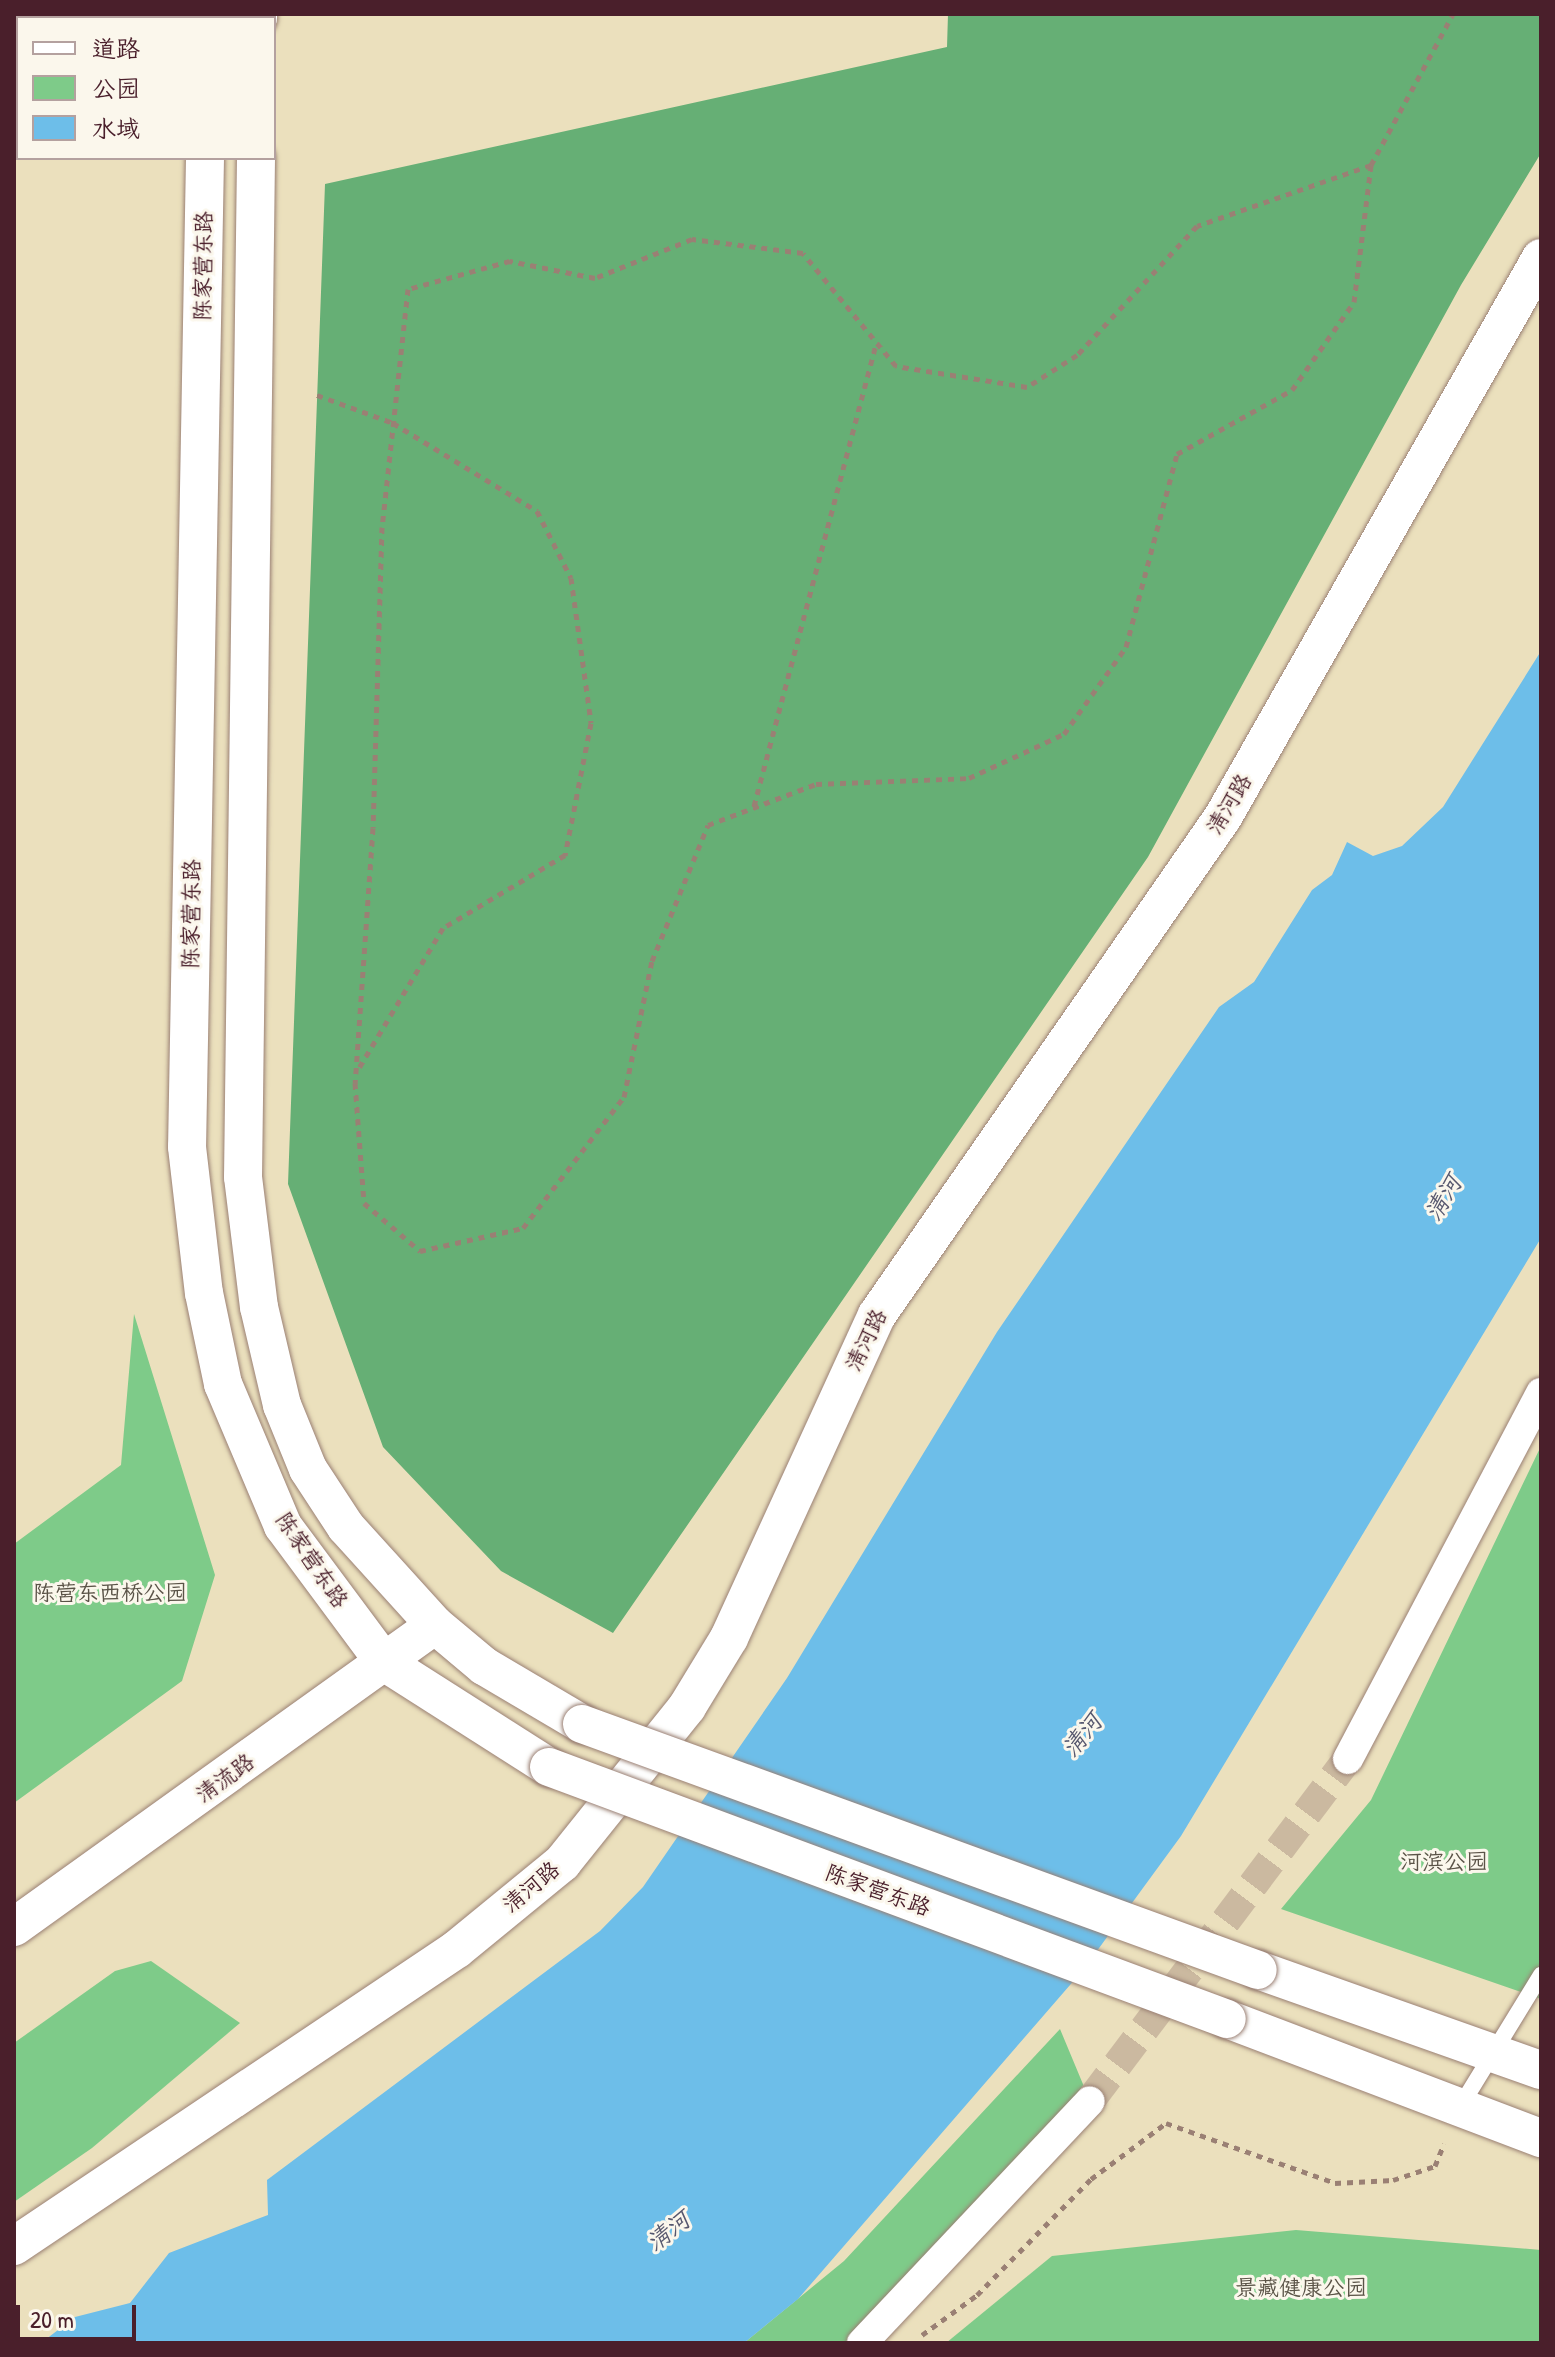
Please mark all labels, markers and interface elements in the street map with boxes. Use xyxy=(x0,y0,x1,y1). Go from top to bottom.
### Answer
legend xyxy=(16,16,276,160)
text: 道路 xyxy=(92,32,140,64)
text: 公园 xyxy=(92,72,140,104)
text: 水域 xyxy=(92,112,140,144)
street label: 陈家营东路 xyxy=(189,211,217,321)
street label: 清河路 xyxy=(1201,769,1257,839)
street label: 陈家营东路 xyxy=(177,859,205,969)
water label: 清河 xyxy=(1418,1170,1468,1226)
street label: 清河路 xyxy=(840,1305,892,1375)
street label: 陈家营东路 xyxy=(270,1507,354,1613)
park label: 陈营东西桥公园 xyxy=(33,1580,187,1606)
water label: 清河 xyxy=(1056,1707,1108,1763)
street label: 清流路 xyxy=(191,1748,259,1808)
park label: 河滨公园 xyxy=(1400,1849,1488,1875)
street label: 清河路 xyxy=(497,1856,565,1918)
street label: 陈家营东路 xyxy=(822,1859,934,1921)
water label: 清河 xyxy=(640,2205,696,2257)
park label: 景藏健康公园 xyxy=(1235,2275,1367,2301)
scale bar xyxy=(20,2289,140,2339)
text: 20 m xyxy=(30,2303,74,2335)

